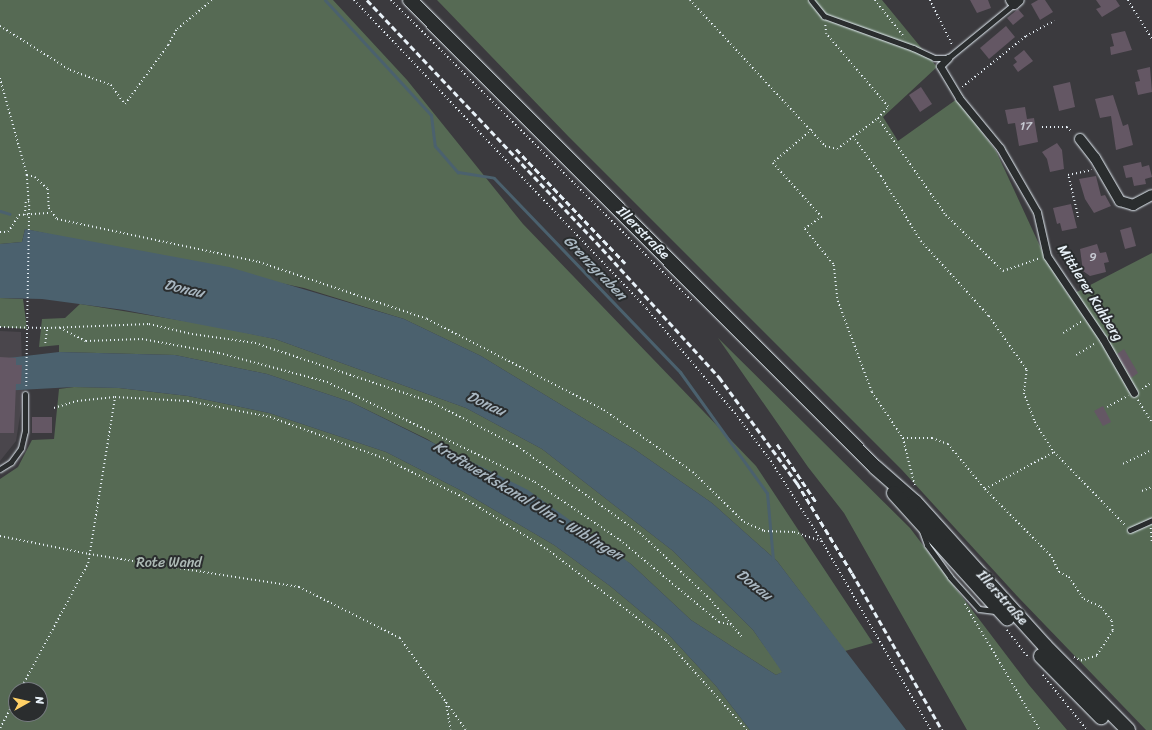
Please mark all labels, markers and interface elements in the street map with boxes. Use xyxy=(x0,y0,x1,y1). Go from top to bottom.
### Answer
house number: 17 xyxy=(1020,120,1032,134)
street label: Illerstraße xyxy=(613,203,673,263)
water label: Grenzgraben xyxy=(560,232,630,304)
street label: Mittlerer Kuhberg xyxy=(1054,242,1126,344)
house number: 9 xyxy=(1089,251,1097,265)
water label: Donau xyxy=(162,276,206,302)
water label: Donau xyxy=(464,387,508,421)
water label: Kraftwerkskanal Ulm - Wiblingen xyxy=(430,437,626,565)
park label: Rote Wand xyxy=(136,555,202,571)
water label: Donau xyxy=(733,566,775,604)
street label: Illerstraße xyxy=(973,567,1031,629)
north arrow xyxy=(8,682,48,722)
text: N xyxy=(29,695,49,705)

